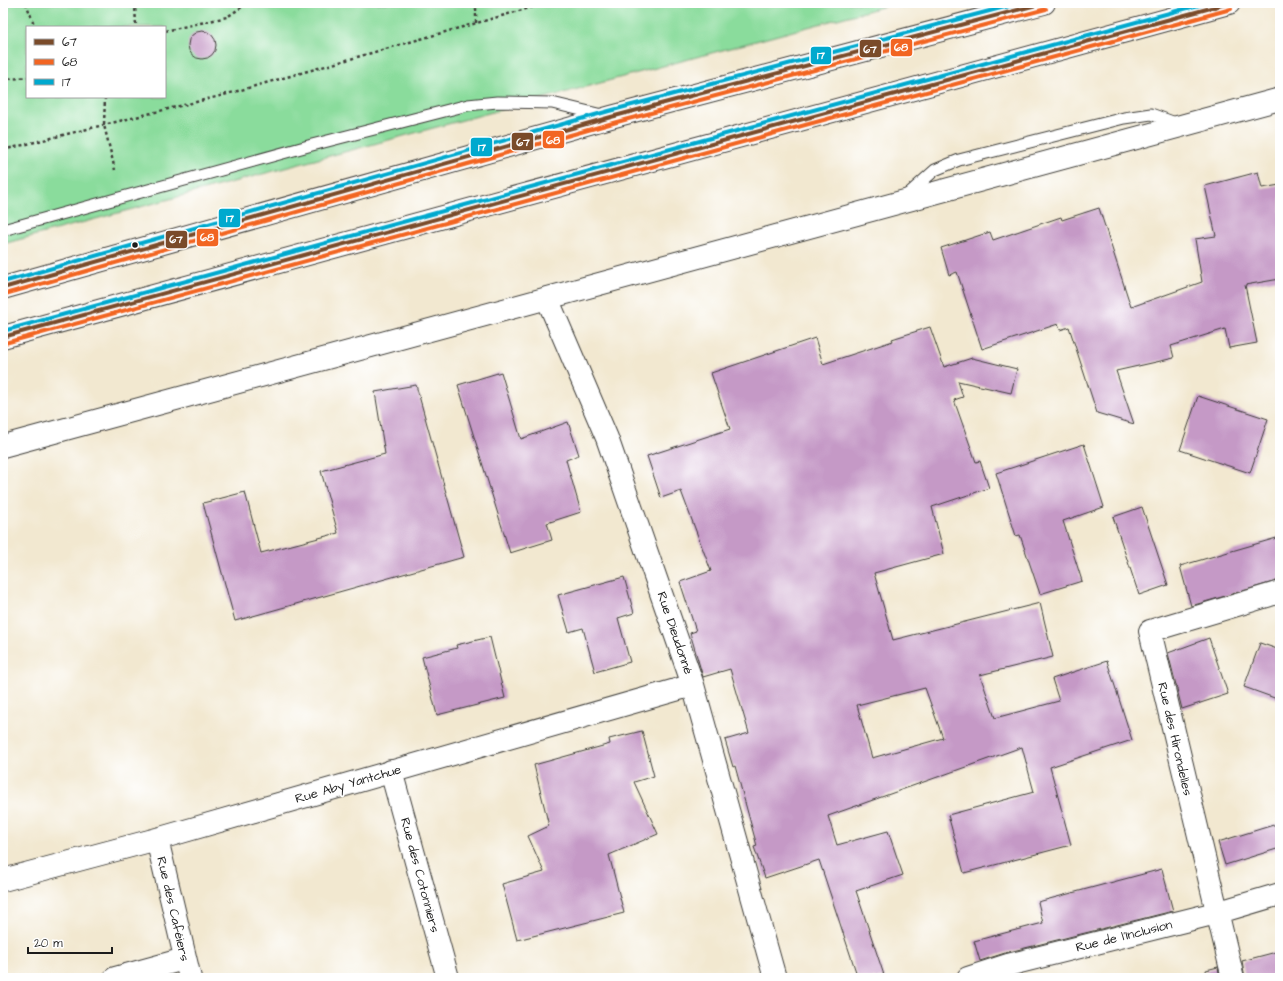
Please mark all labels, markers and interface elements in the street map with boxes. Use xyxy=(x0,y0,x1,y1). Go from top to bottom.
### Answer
legend xyxy=(26,26,166,98)
text: 67 xyxy=(62,34,78,51)
line badge: 68 xyxy=(890,38,913,57)
line badge: 67 xyxy=(859,39,882,58)
text: 68 xyxy=(894,40,909,55)
text: 67 xyxy=(863,42,877,57)
line badge: 17 xyxy=(810,46,832,65)
text: 17 xyxy=(817,48,825,63)
text: 68 xyxy=(62,54,78,71)
text: 17 xyxy=(62,74,72,91)
line badge: 68 xyxy=(542,130,565,149)
line badge: 67 xyxy=(511,132,534,151)
text: 68 xyxy=(546,133,561,148)
text: 67 xyxy=(516,135,530,150)
line badge: 17 xyxy=(470,137,493,157)
text: 17 xyxy=(478,140,486,155)
line badge: 17 xyxy=(218,208,241,228)
text: 17 xyxy=(226,211,234,226)
line badge: 68 xyxy=(196,228,219,247)
line badge: 67 xyxy=(165,230,188,249)
text: 68 xyxy=(200,230,215,245)
text: 67 xyxy=(169,232,183,247)
unlabelled marker xyxy=(130,240,140,250)
street label: Rue Dieudonné xyxy=(652,589,698,677)
street label: Rue des Hirondelles xyxy=(1153,681,1197,798)
street label: Rue Aby Yantchue xyxy=(293,760,403,809)
street label: Rue des Cotonniers xyxy=(396,816,444,935)
street label: Rue des Caféiers xyxy=(152,855,194,964)
street label: Rue de l'Inclusion xyxy=(1074,915,1175,957)
scale bar xyxy=(28,929,112,955)
text: 20 m xyxy=(34,935,63,952)

